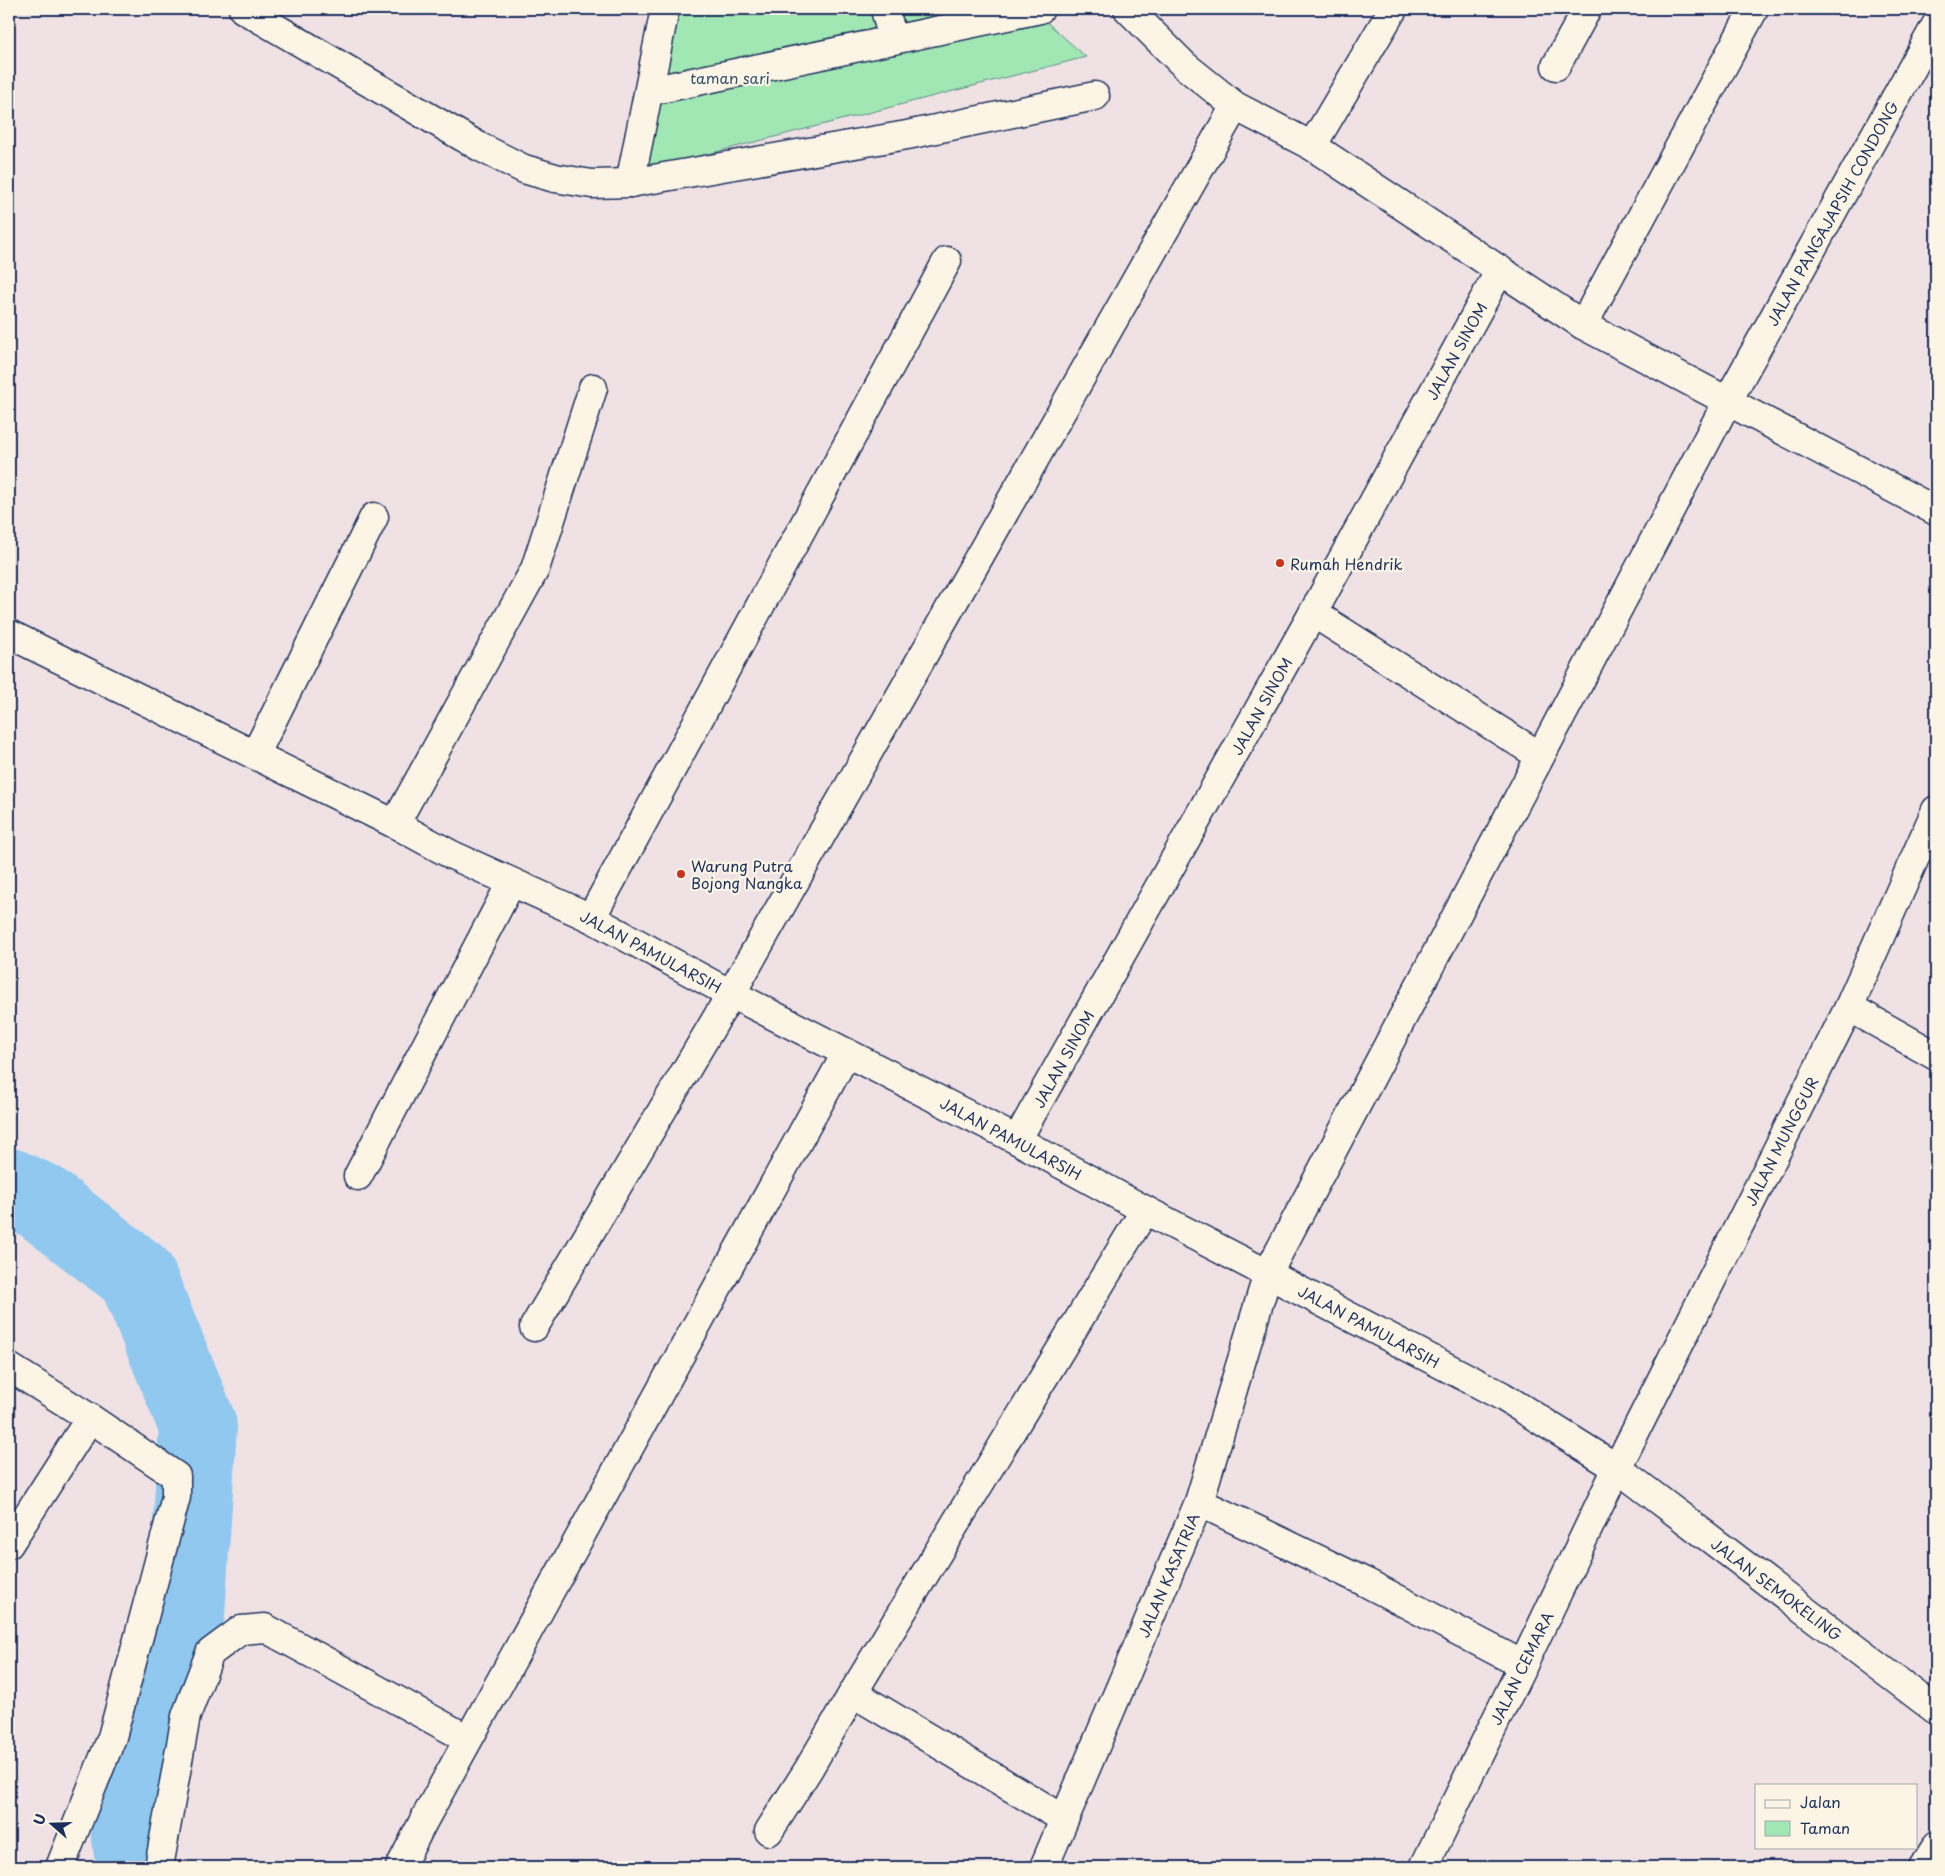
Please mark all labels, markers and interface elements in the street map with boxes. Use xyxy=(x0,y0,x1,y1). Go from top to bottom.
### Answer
park label: taman sari xyxy=(690,66,770,89)
street label: JALAN PANGAJAPSIH CONDONG xyxy=(1760,96,1904,330)
street label: JALAN SINOM xyxy=(1420,298,1492,404)
place label: Rumah Hendrik xyxy=(1290,552,1403,575)
marker: Rumah Hendrik xyxy=(1274,557,1286,569)
street label: JALAN SINOM xyxy=(1225,653,1297,759)
place label: Warung Putra Bojong Nangka xyxy=(691,854,803,894)
marker: Warung Putra Bojong Nangka xyxy=(675,868,687,880)
street label: JALAN PAMULARSIH xyxy=(576,904,726,998)
street label: JALAN SINOM xyxy=(1027,1006,1099,1112)
street label: JALAN MUNGGUR xyxy=(1738,1072,1824,1210)
street label: JALAN PAMULARSIH xyxy=(936,1091,1086,1185)
street label: JALAN PAMULARSIH xyxy=(1294,1279,1444,1373)
street label: JALAN KASATRIA xyxy=(1131,1509,1205,1641)
street label: JALAN SEMOKELING xyxy=(1707,1532,1847,1646)
street label: JALAN CEMARA xyxy=(1484,1607,1558,1729)
legend xyxy=(1755,1784,1918,1848)
text: Jalan xyxy=(1800,1790,1841,1813)
north arrow xyxy=(28,1798,78,1848)
text: U xyxy=(28,1811,51,1828)
text: Taman xyxy=(1800,1816,1850,1839)

